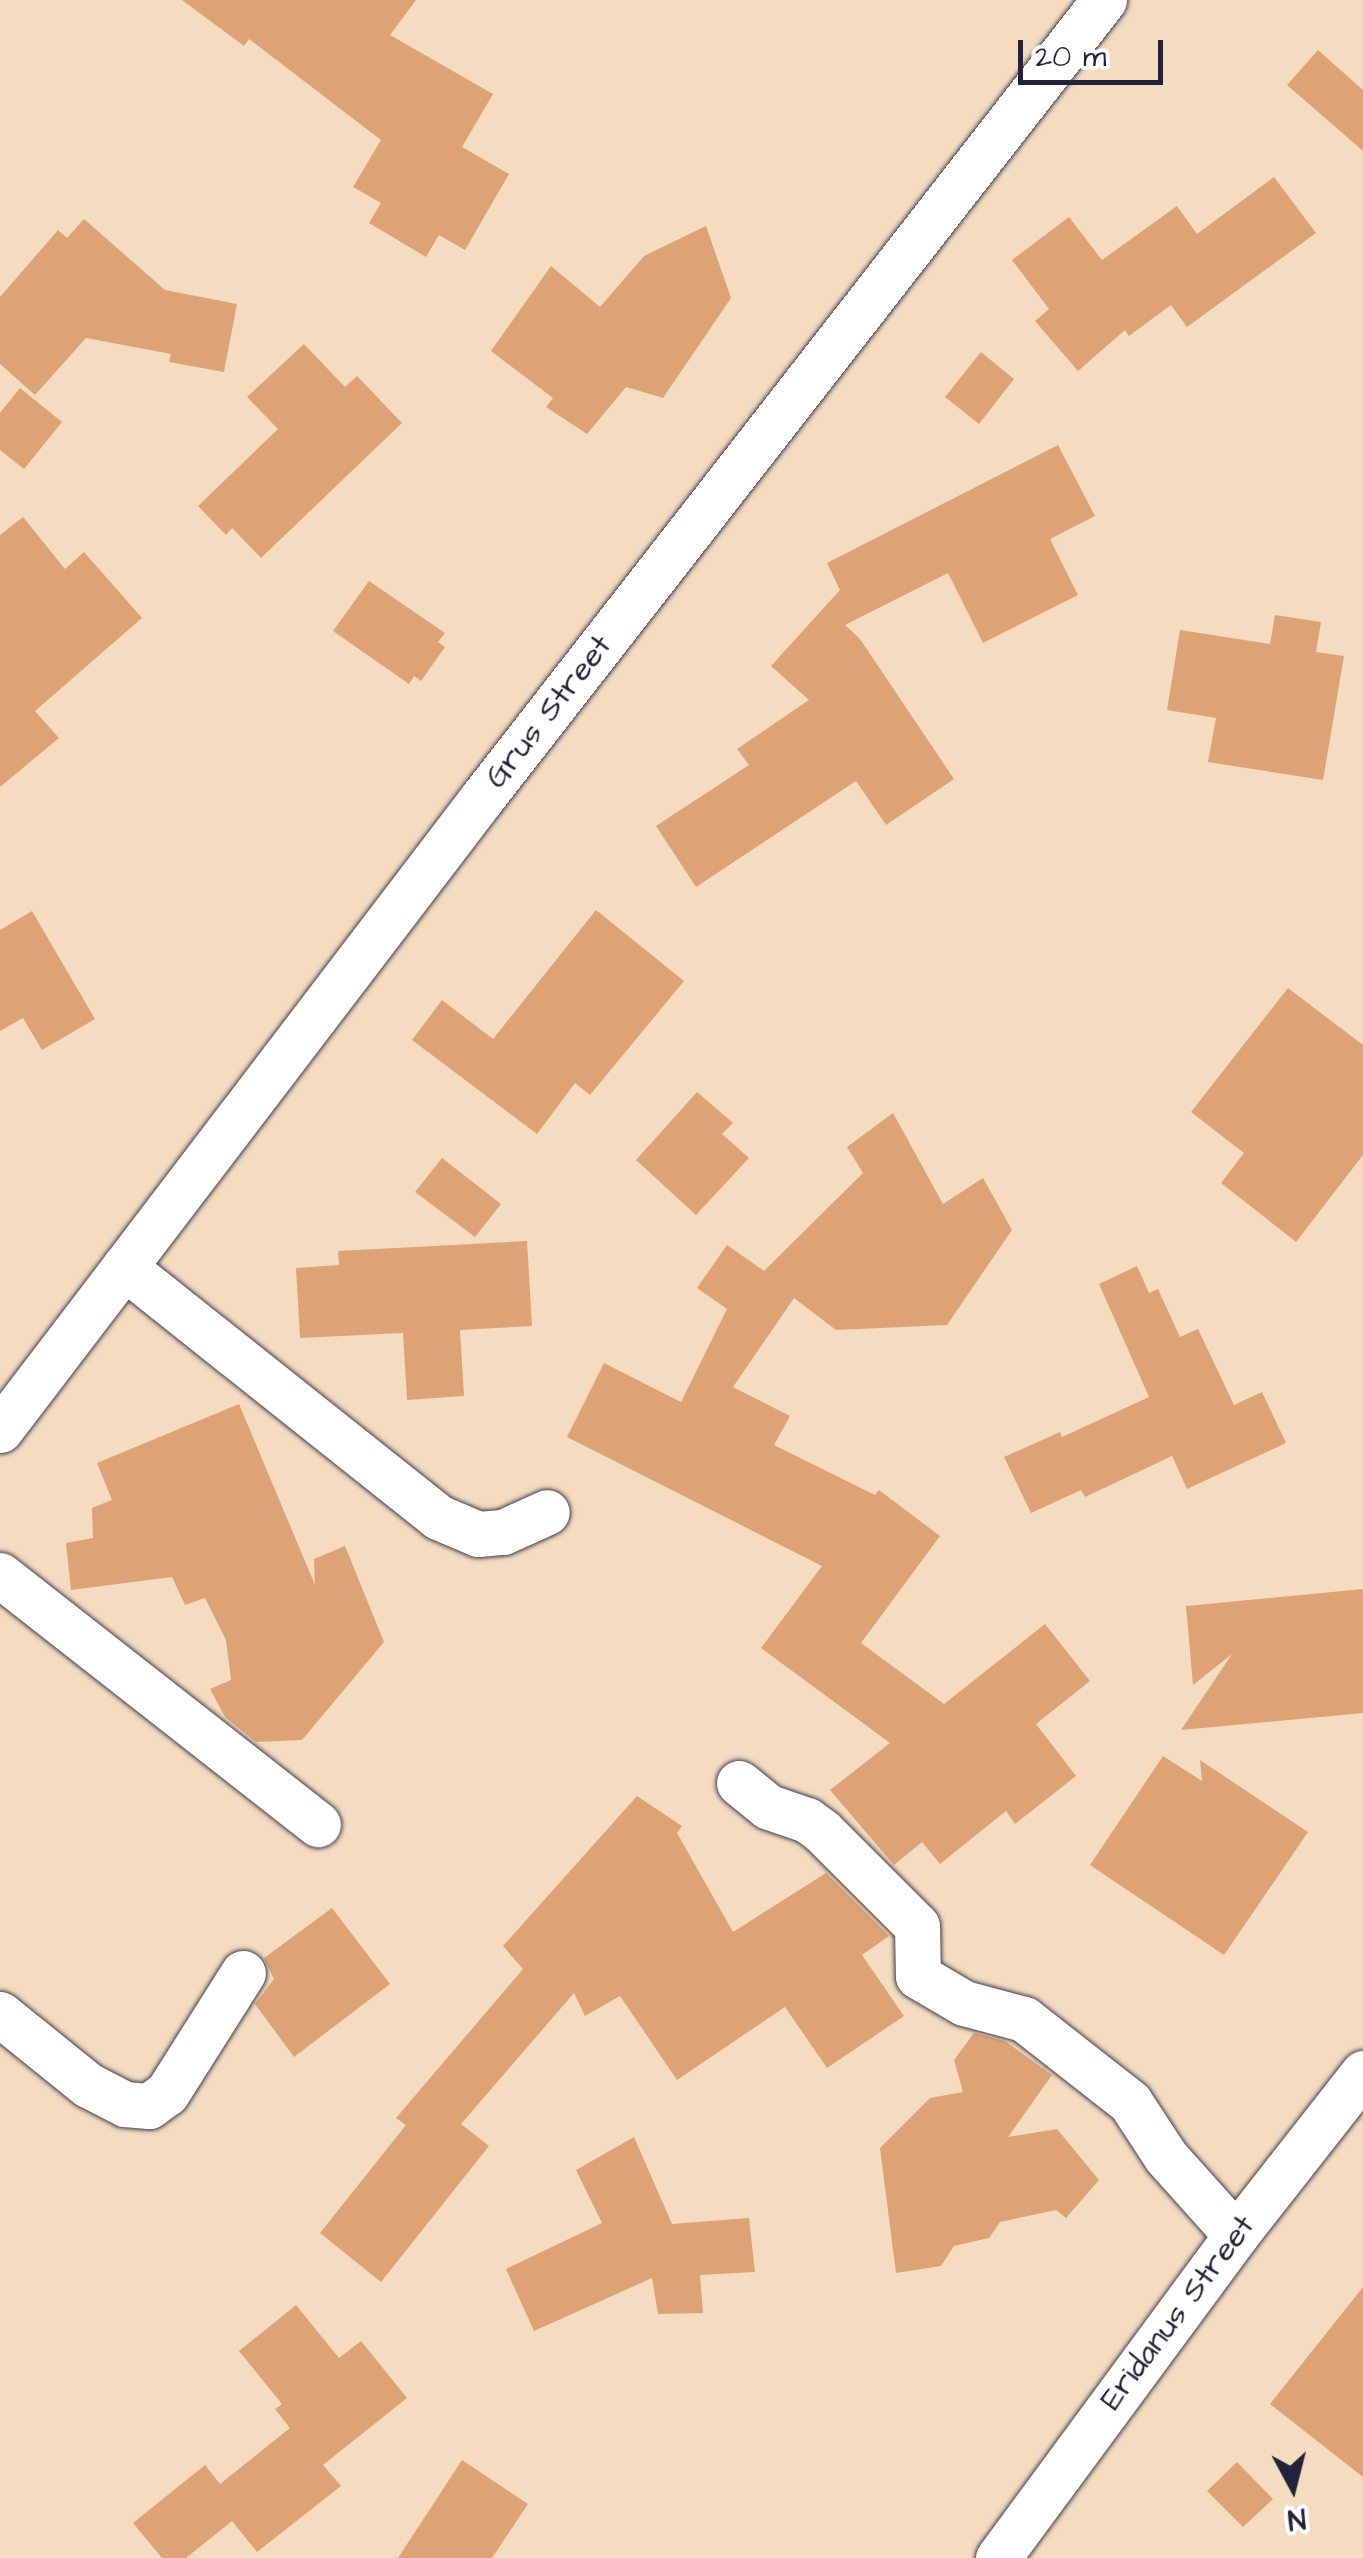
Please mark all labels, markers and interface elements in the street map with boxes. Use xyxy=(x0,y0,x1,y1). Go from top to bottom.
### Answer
scale bar xyxy=(1023,20,1168,82)
text: 20 m xyxy=(1035,36,1106,78)
street label: Grus Street xyxy=(477,628,621,796)
street label: Eridanus Street xyxy=(1092,2208,1264,2418)
north arrow xyxy=(1243,2438,1343,2538)
text: N xyxy=(1286,2498,1308,2539)

